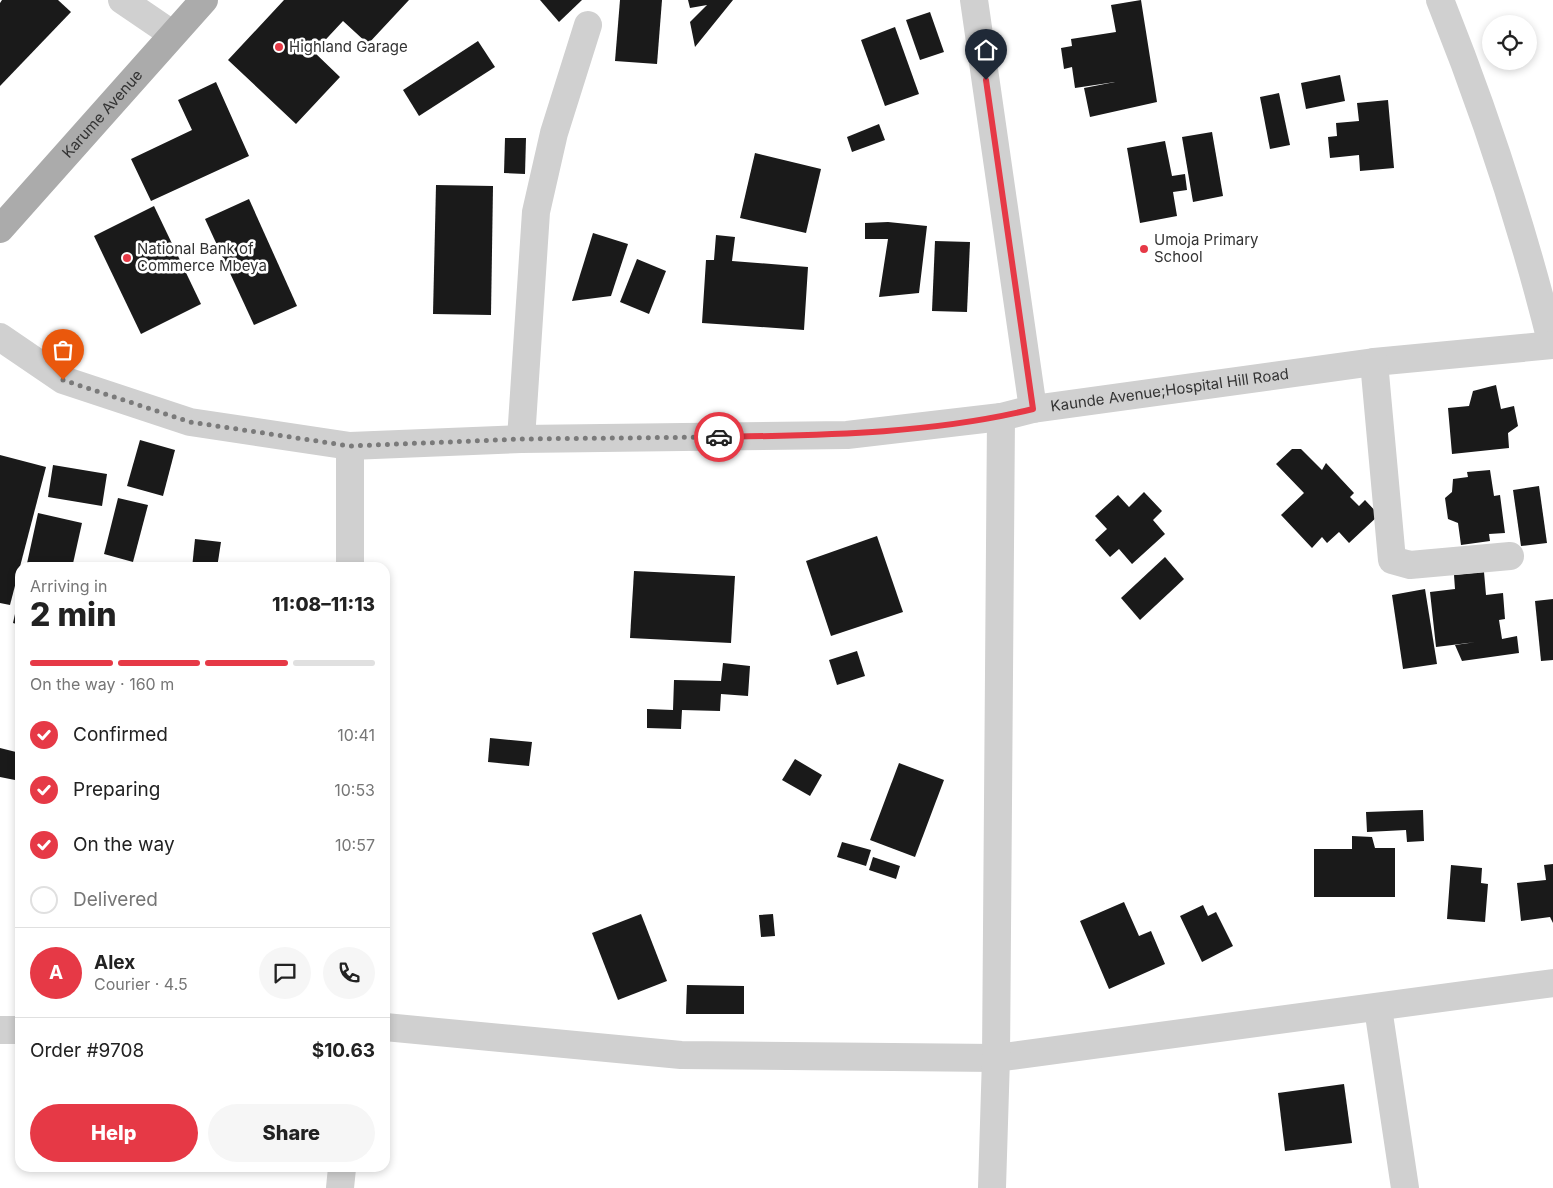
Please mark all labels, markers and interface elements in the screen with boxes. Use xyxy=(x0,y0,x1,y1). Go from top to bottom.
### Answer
map controls xyxy=(1482,15,1537,70)
button: locate xyxy=(1482,15,1537,70)
pin xyxy=(965,29,1007,80)
icon: home xyxy=(972,36,1000,64)
place label: Highland Garage xyxy=(289,37,408,56)
marker: Highland Garage xyxy=(273,41,285,53)
street label: Karume Avenue xyxy=(58,66,146,162)
place label: Umoja Primary School xyxy=(1154,230,1259,266)
place label: National Bank of Commerce Mbeya xyxy=(137,239,267,275)
marker: Umoja Primary School xyxy=(1138,243,1150,255)
marker: National Bank of Commerce Mbeya xyxy=(121,252,133,264)
pin xyxy=(42,329,84,380)
icon: bag xyxy=(49,336,77,364)
street label: Kaunde Avenue;Hospital Hill Road xyxy=(1049,364,1290,415)
courier xyxy=(694,412,744,462)
icon: car xyxy=(705,423,733,451)
text: Arriving in xyxy=(30,576,107,596)
text: 11:08–11:13 xyxy=(272,593,375,616)
text: 2 min xyxy=(30,595,116,634)
text: On the way · 160 m xyxy=(30,674,174,694)
icon: check xyxy=(30,721,58,749)
text: Confirmed xyxy=(73,723,168,746)
text: 10:41 xyxy=(337,725,375,745)
icon: check xyxy=(30,776,58,804)
text: Preparing xyxy=(73,778,160,801)
text: 10:53 xyxy=(334,780,375,800)
icon: check xyxy=(30,831,58,859)
text: On the way xyxy=(73,833,175,856)
text: 10:57 xyxy=(335,835,375,855)
text: Delivered xyxy=(73,888,158,911)
button: chat xyxy=(259,947,311,999)
button: phone xyxy=(323,947,375,999)
text: Alex xyxy=(94,951,135,974)
text: A xyxy=(49,961,63,984)
text: Courier · 4.5 xyxy=(94,974,188,994)
text: Order #9708 xyxy=(30,1039,144,1062)
text: $10.63 xyxy=(312,1039,375,1062)
button: Help xyxy=(30,1104,198,1162)
button: Share xyxy=(208,1104,375,1162)

